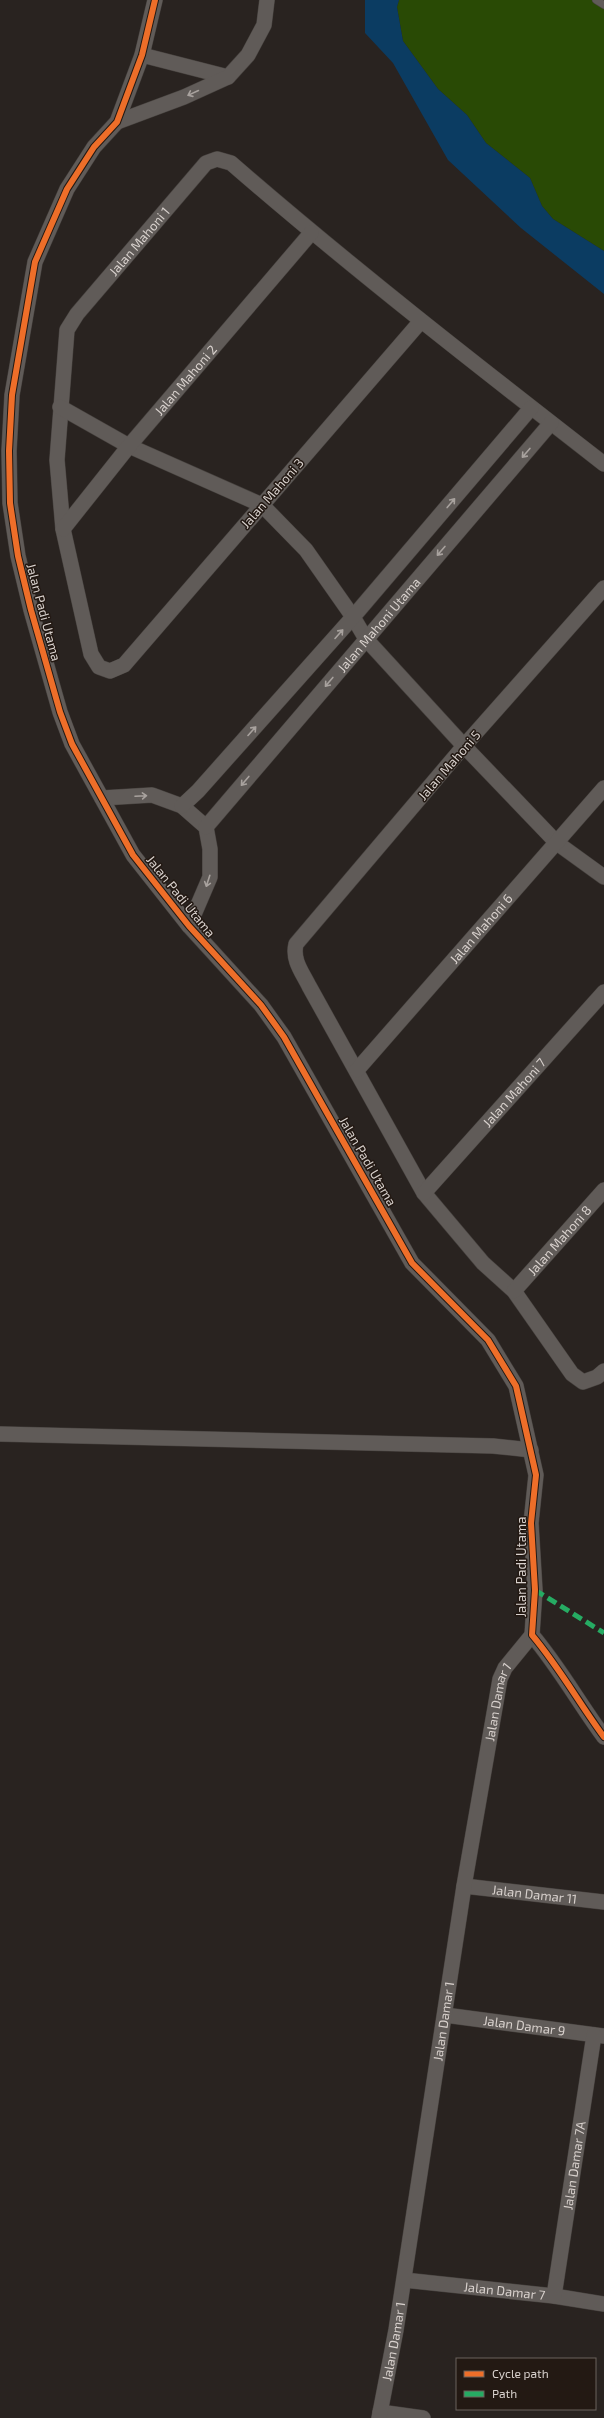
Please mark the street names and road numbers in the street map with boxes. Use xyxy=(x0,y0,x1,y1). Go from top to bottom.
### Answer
street label: Jalan Mahoni 1 xyxy=(105,204,173,279)
street label: Jalan Mahoni 2 xyxy=(151,341,220,418)
street label: Jalan Mahoni 3 xyxy=(237,455,307,531)
street label: Jalan Padi Utama xyxy=(23,561,65,663)
street label: Jalan Mahoni Utama xyxy=(334,574,424,675)
street label: Jalan Mahoni 5 xyxy=(414,727,484,803)
street label: Jalan Padi Utama xyxy=(143,852,219,940)
street label: Jalan Mahoni 6 xyxy=(446,890,516,967)
street label: Jalan Mahoni 7 xyxy=(479,1054,549,1130)
street label: Jalan Padi Utama xyxy=(336,1113,400,1209)
street label: Jalan Mahoni 8 xyxy=(524,1202,595,1278)
street label: Jalan Padi Utama xyxy=(513,1517,529,1617)
street label: Jalan Damar 1 xyxy=(481,1659,514,1743)
street label: Jalan Damar 11 xyxy=(491,1881,578,1907)
street label: Jalan Damar 1 xyxy=(429,1980,457,2062)
street label: Jalan Damar 9 xyxy=(482,2012,566,2039)
street label: Jalan Damar 7A xyxy=(559,2120,589,2211)
street label: Jalan Damar 7 xyxy=(463,2278,546,2303)
street label: Jalan Damar 1 xyxy=(378,2301,408,2382)

